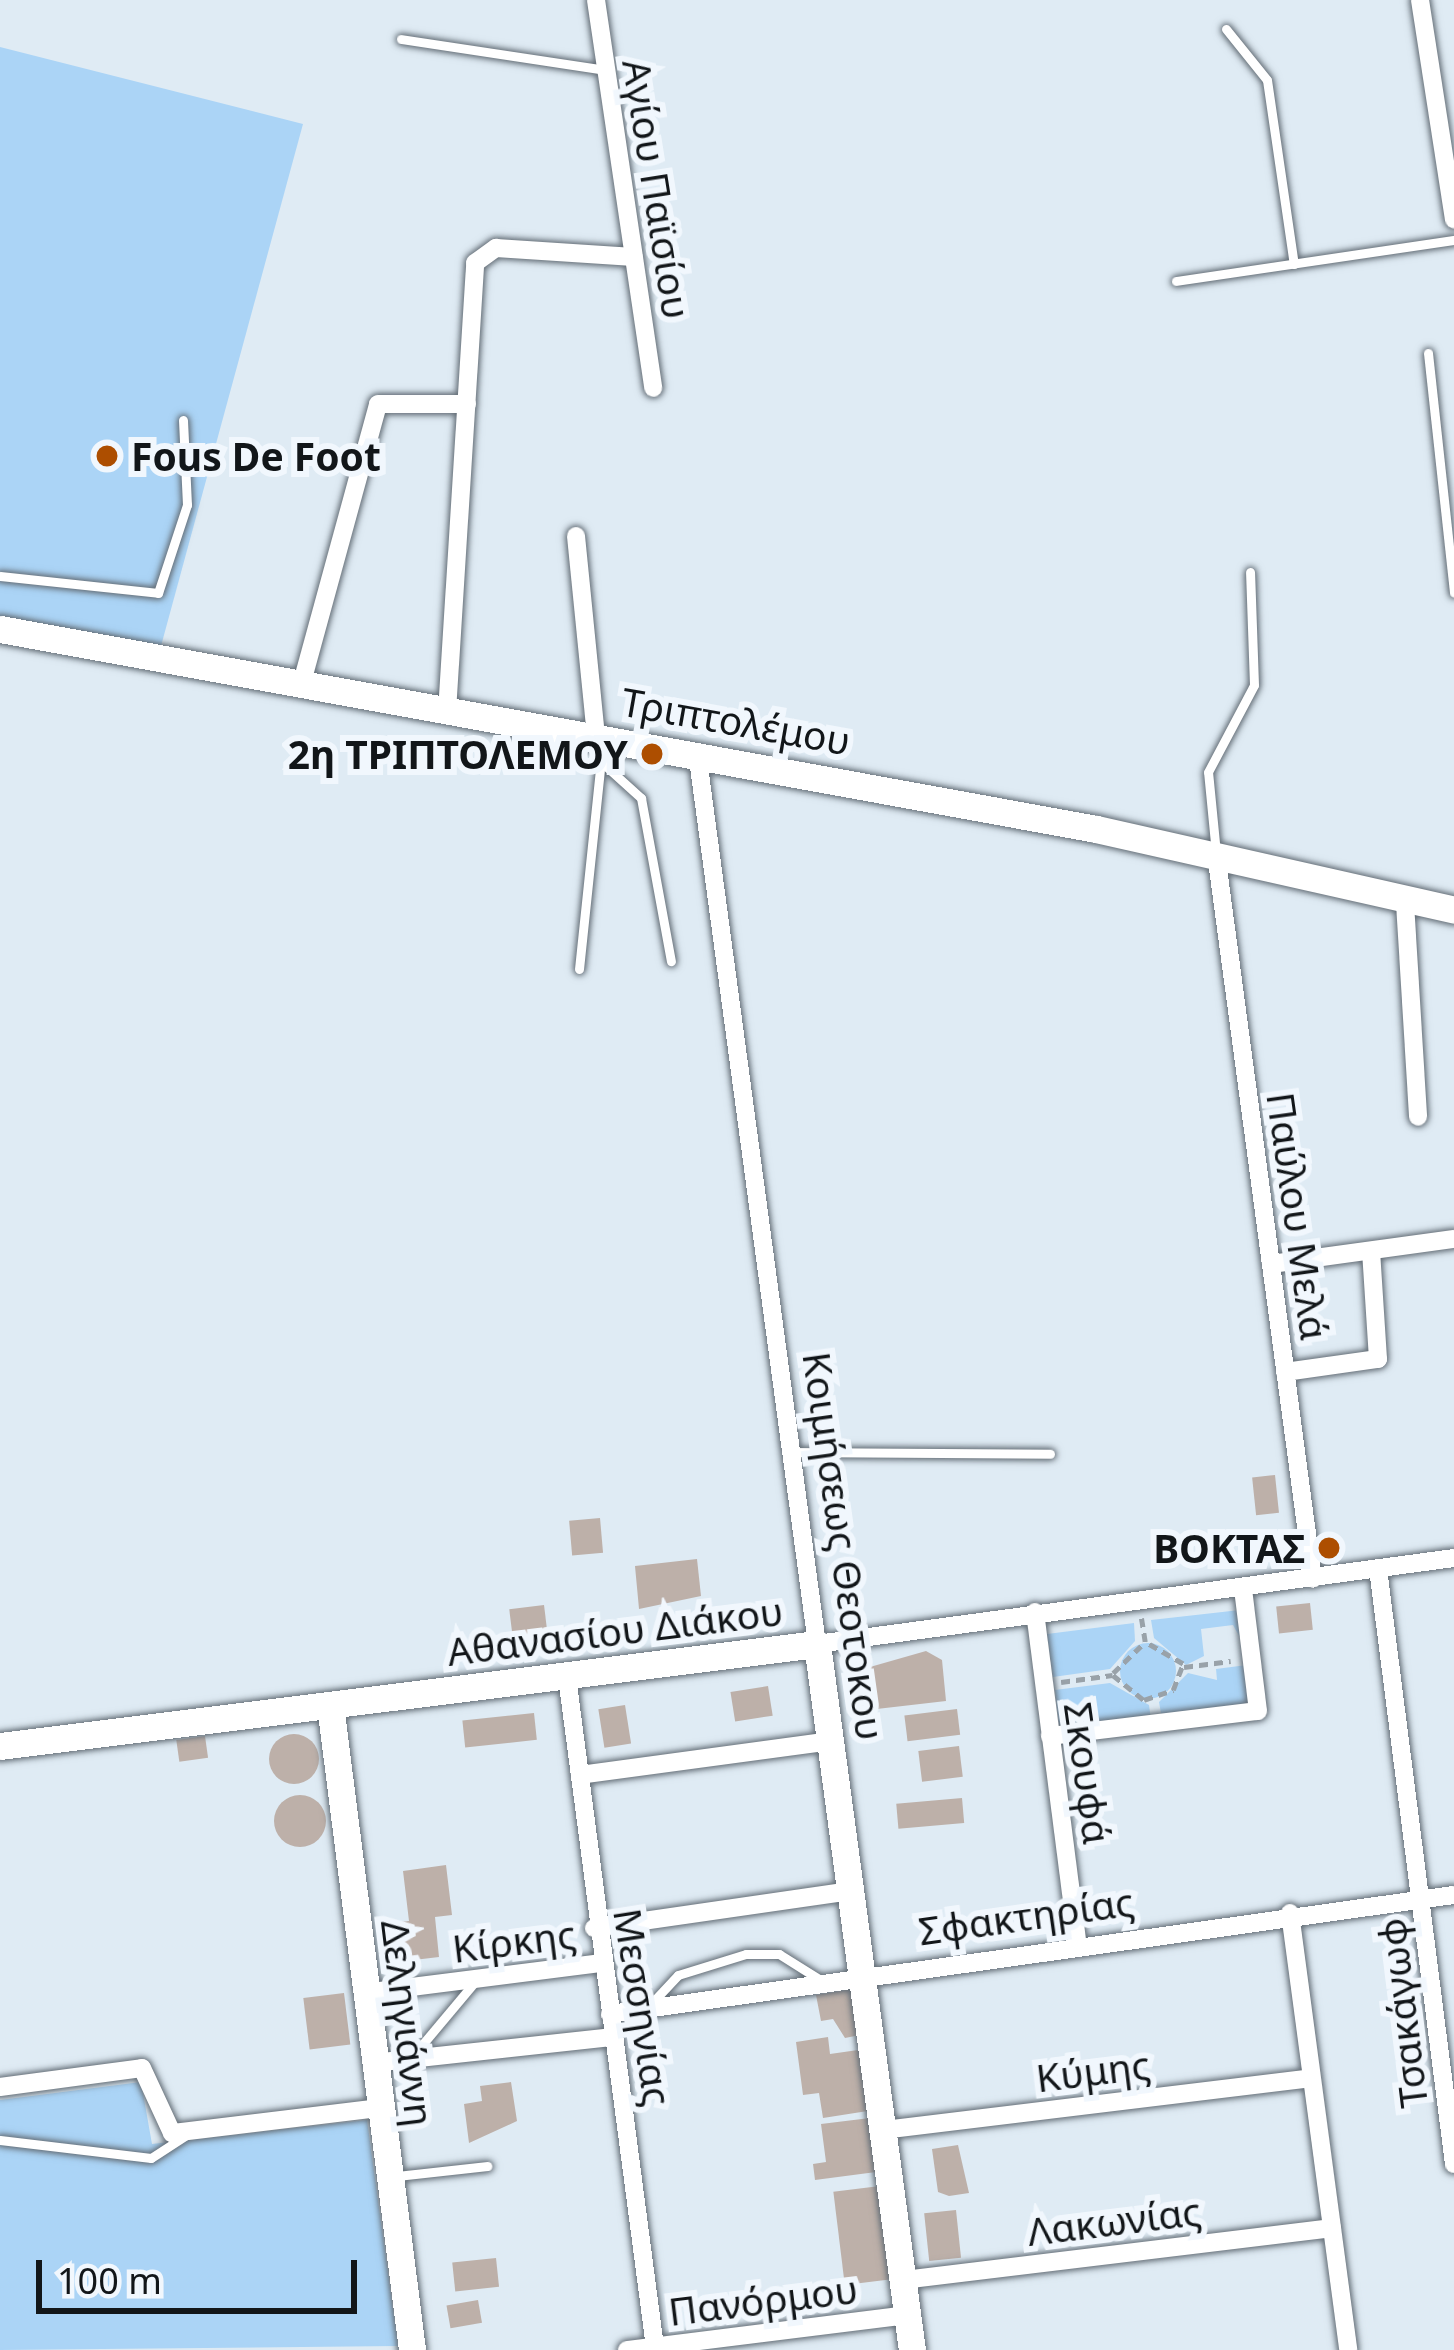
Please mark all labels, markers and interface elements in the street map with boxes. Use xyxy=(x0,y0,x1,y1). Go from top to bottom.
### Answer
street label: Αγίου Παϊσίου xyxy=(613,56,701,322)
place label: Fous De Foot xyxy=(131,433,381,479)
marker: Fous De Foot xyxy=(94,443,120,469)
street label: Τριπτολέμου xyxy=(618,678,854,764)
place label: 2η ΤΡΙΠΤΟΛΕΜΟΥ xyxy=(288,731,628,777)
marker: 2η ΤΡΙΠΤΟΛΕΜΟΥ xyxy=(639,741,665,767)
street label: Παύλου Μελά xyxy=(1257,1089,1339,1343)
street label: Κοιμήσεως Θεοτοκου xyxy=(794,1349,894,1743)
place label: ΒΟΚΤΑΣ xyxy=(1153,1525,1305,1571)
marker: ΒΟΚΤΑΣ xyxy=(1316,1535,1342,1561)
street label: Αθανασίου Διάκου xyxy=(444,1587,786,1675)
street label: Σκουφά xyxy=(1055,1699,1121,1847)
street label: Σφακτηρίας xyxy=(915,1878,1137,1954)
street label: Μεσσηνίας xyxy=(604,1905,682,2109)
street label: Κίρκης xyxy=(450,1910,578,1972)
street label: Τσακάγωφ xyxy=(1367,1916,1437,2110)
street label: Δεληγιάννη xyxy=(372,1917,444,2129)
street label: Κύμης xyxy=(1033,2041,1153,2101)
street label: Λακωνίας xyxy=(1025,2187,1203,2255)
scale bar xyxy=(42,2236,363,2310)
text: 100 m xyxy=(57,2256,162,2305)
street label: Πανόρμου xyxy=(666,2265,860,2335)

